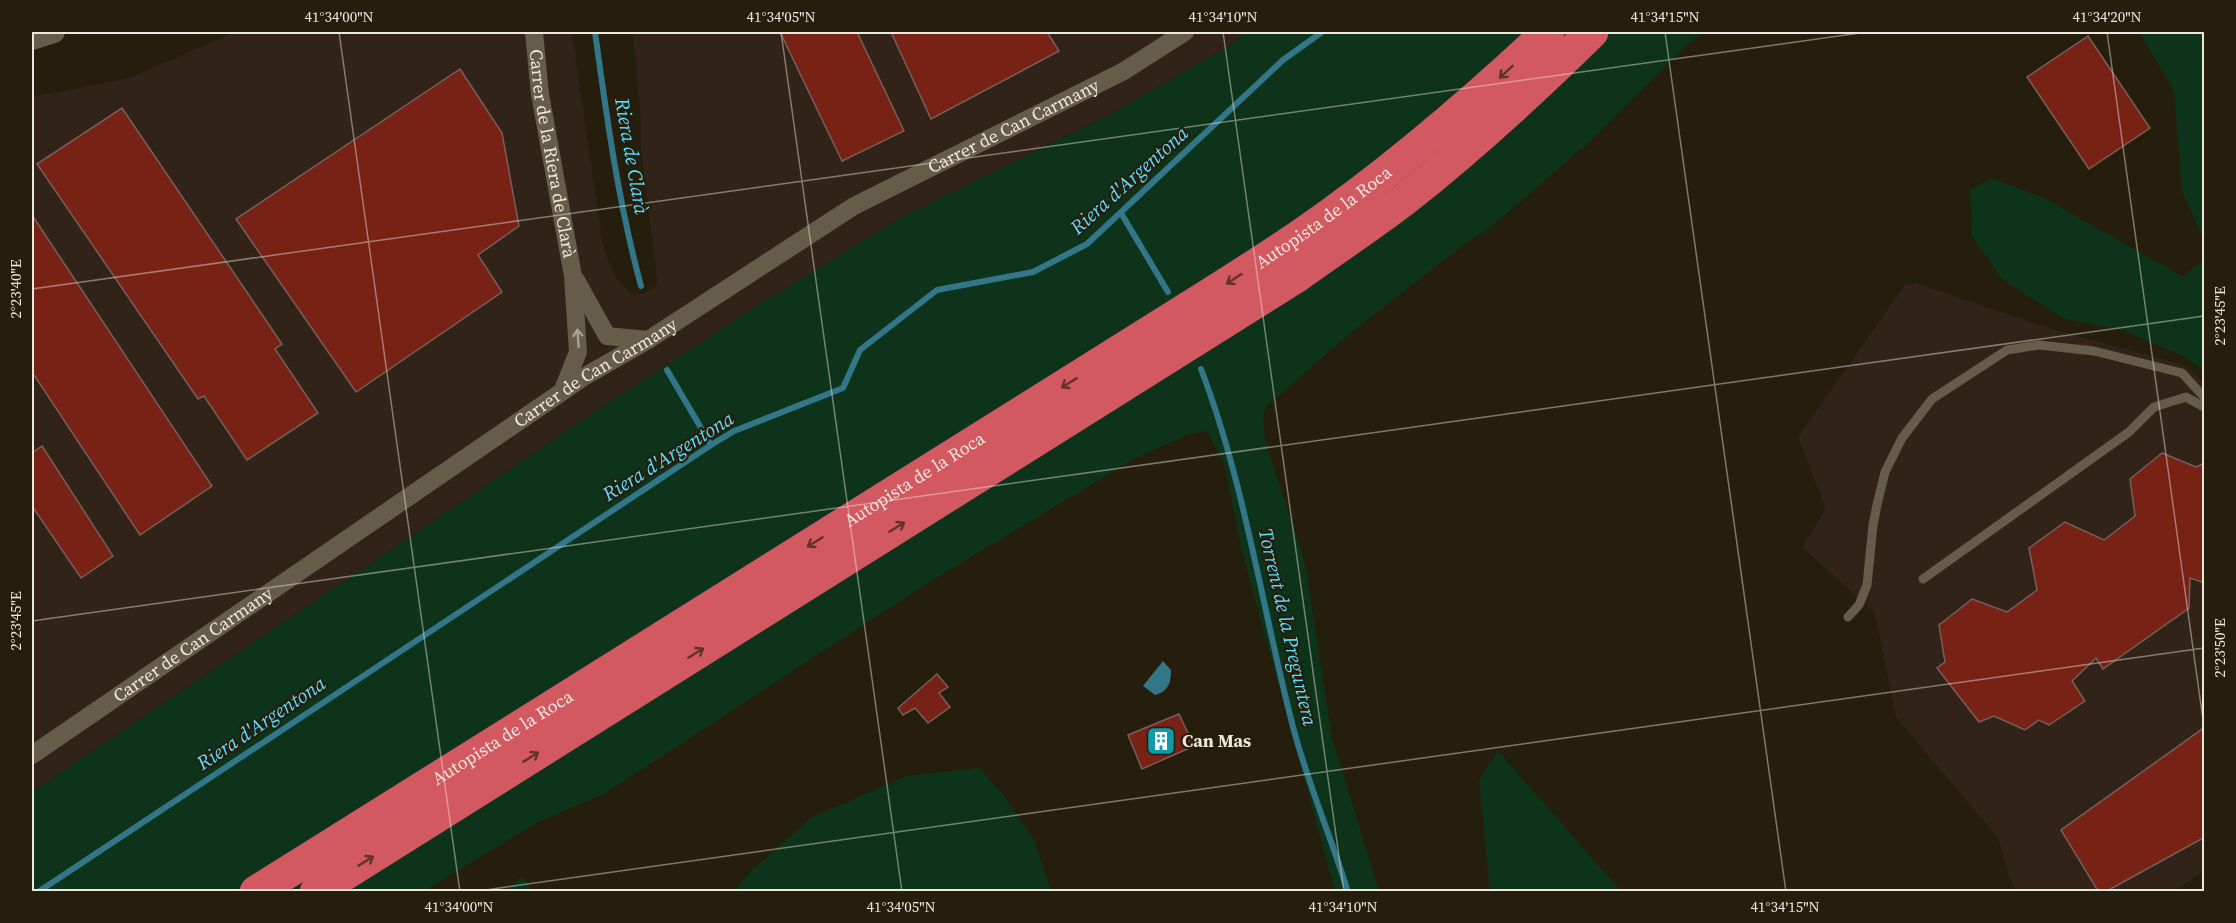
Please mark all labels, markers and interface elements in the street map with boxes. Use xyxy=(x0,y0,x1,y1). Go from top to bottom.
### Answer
text: 41°34'00"N xyxy=(304,6,374,27)
text: 41°34'05"N xyxy=(746,6,816,27)
text: 41°34'10"N xyxy=(1188,6,1258,27)
text: 41°34'15"N xyxy=(1630,6,1700,27)
text: 41°34'20"N xyxy=(2072,6,2142,27)
street label: Carrer de la Riera de Clarà xyxy=(524,48,583,261)
one-way arrow xyxy=(1498,65,1513,79)
street label: Carrer de Can Carmany xyxy=(923,72,1104,179)
water label: Riera de Clarà xyxy=(608,95,656,217)
water label: Riera d'Argentona xyxy=(1063,119,1195,241)
street label: Autopista de la Roca xyxy=(1250,159,1397,274)
text: 2°23'40"E xyxy=(5,259,26,319)
one-way arrow xyxy=(1226,273,1243,285)
text: 2°23'45"E xyxy=(2209,286,2230,346)
street label: Carrer de Can Carmany xyxy=(509,311,682,433)
one-way arrow xyxy=(572,329,583,349)
one-way arrow xyxy=(1061,377,1078,389)
water label: Riera d'Argentona xyxy=(596,404,740,508)
street label: Autopista de la Roca xyxy=(839,425,990,533)
one-way arrow xyxy=(888,521,905,533)
water label: Torrent de la Preguntera xyxy=(1252,526,1324,729)
one-way arrow xyxy=(806,535,823,548)
street label: Carrer de Can Carmany xyxy=(108,580,278,708)
text: 2°23'45"E xyxy=(5,591,26,651)
text: 2°23'50"E xyxy=(2209,618,2230,678)
one-way arrow xyxy=(687,647,704,659)
water label: Riera d'Argentona xyxy=(190,669,332,777)
street label: Autopista de la Roca xyxy=(427,683,578,791)
building icon: Can Mas xyxy=(1145,725,1177,757)
place label: Can Mas xyxy=(1182,728,1251,753)
one-way arrow xyxy=(522,750,539,762)
one-way arrow xyxy=(357,854,374,866)
text: 41°34'00"N xyxy=(424,896,494,917)
text: 41°34'05"N xyxy=(866,896,936,917)
text: 41°34'10"N xyxy=(1308,896,1378,917)
text: 41°34'15"N xyxy=(1750,896,1820,917)

